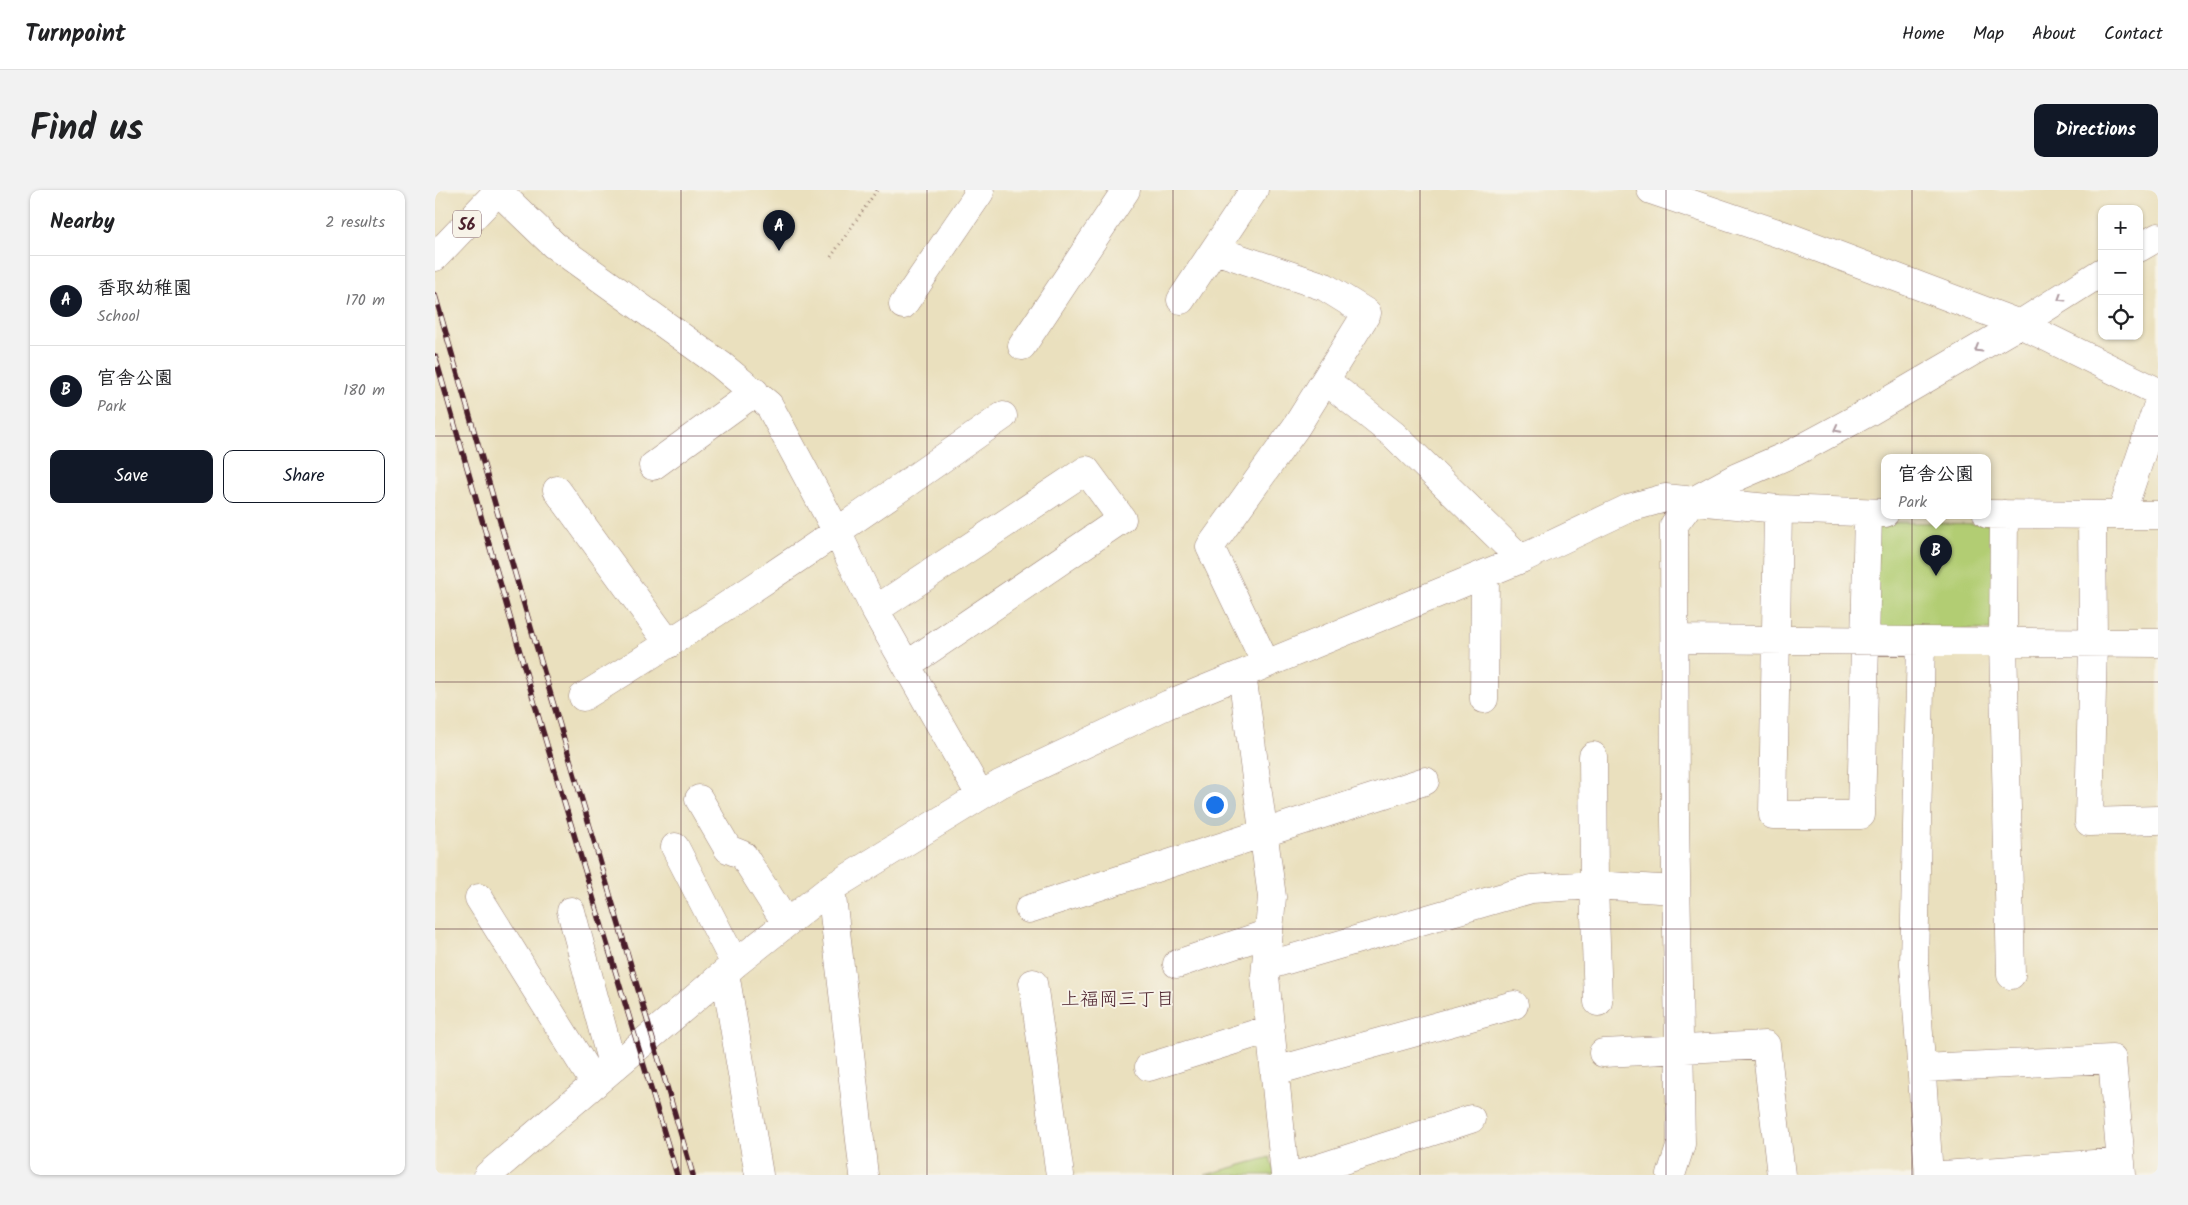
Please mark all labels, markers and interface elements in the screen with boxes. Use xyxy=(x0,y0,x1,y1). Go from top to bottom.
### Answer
text: Turnpoint xyxy=(25,15,126,54)
text: Home xyxy=(1902,20,1945,49)
text: Map xyxy=(1973,20,2004,49)
text: About xyxy=(2032,20,2076,49)
text: Contact xyxy=(2104,20,2163,49)
text: Find us xyxy=(30,102,143,158)
button: Directions xyxy=(2034,104,2158,157)
map controls xyxy=(2098,205,2143,340)
button: + xyxy=(2098,205,2143,250)
text: Nearby xyxy=(50,206,115,239)
text: 2 results xyxy=(325,210,385,235)
road number: 56 xyxy=(453,210,481,238)
pin: A xyxy=(763,210,795,251)
button: − xyxy=(2098,250,2143,295)
text: 香取幼稚園 xyxy=(97,274,192,304)
text: A xyxy=(61,288,71,313)
text: 170 m xyxy=(345,288,385,313)
one-way arrow xyxy=(2057,292,2067,301)
button: locate xyxy=(2098,295,2143,340)
text: School xyxy=(97,304,140,329)
one-way arrow xyxy=(1974,342,1983,352)
text: 官舎公園 xyxy=(97,364,173,394)
text: B xyxy=(61,378,71,403)
text: 180 m xyxy=(343,378,385,403)
text: Park xyxy=(97,394,126,419)
one-way arrow xyxy=(1833,423,1842,433)
button: Save xyxy=(50,450,213,503)
button: Share xyxy=(223,450,385,503)
popup xyxy=(1881,454,1991,519)
text: 官舎公園 xyxy=(1898,460,1974,490)
text: Park xyxy=(1898,490,1927,515)
pin: B xyxy=(1920,535,1952,576)
your location xyxy=(1202,792,1228,818)
district label: 上福岡三丁目 xyxy=(1061,985,1175,1015)

